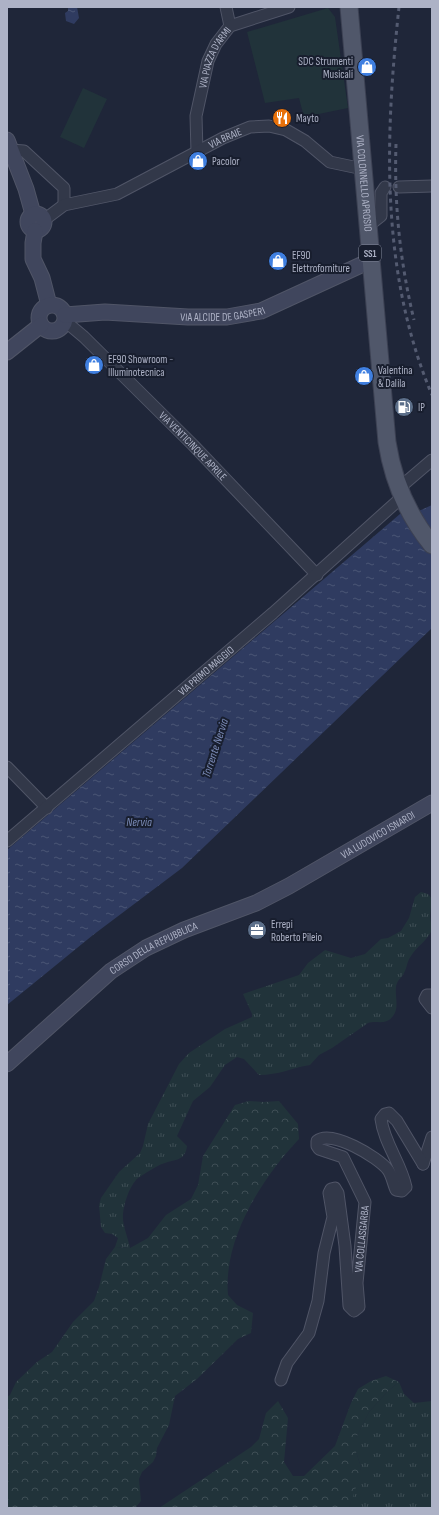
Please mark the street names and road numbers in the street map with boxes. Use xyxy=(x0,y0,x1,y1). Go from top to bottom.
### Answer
street label: VIA PIAZZA D'ARMI xyxy=(196,24,234,90)
street label: VIA BRAIE xyxy=(206,125,244,151)
street label: VIA COLONNELLO APROSIO xyxy=(353,135,375,232)
road number: SS1 xyxy=(359,245,381,261)
street label: VIA ALCIDE DE GASPERI xyxy=(180,304,267,324)
street label: VIA VENTICINQUE APRILE xyxy=(156,409,229,483)
street label: VIA PRIMO MAGGIO xyxy=(176,643,237,698)
street label: VIA LUDOVICO ISNARDI xyxy=(339,808,417,862)
street label: CORSO DELLA REPUBBLICA xyxy=(107,919,200,977)
street label: VIA COLLASGARBA xyxy=(352,1205,372,1273)

